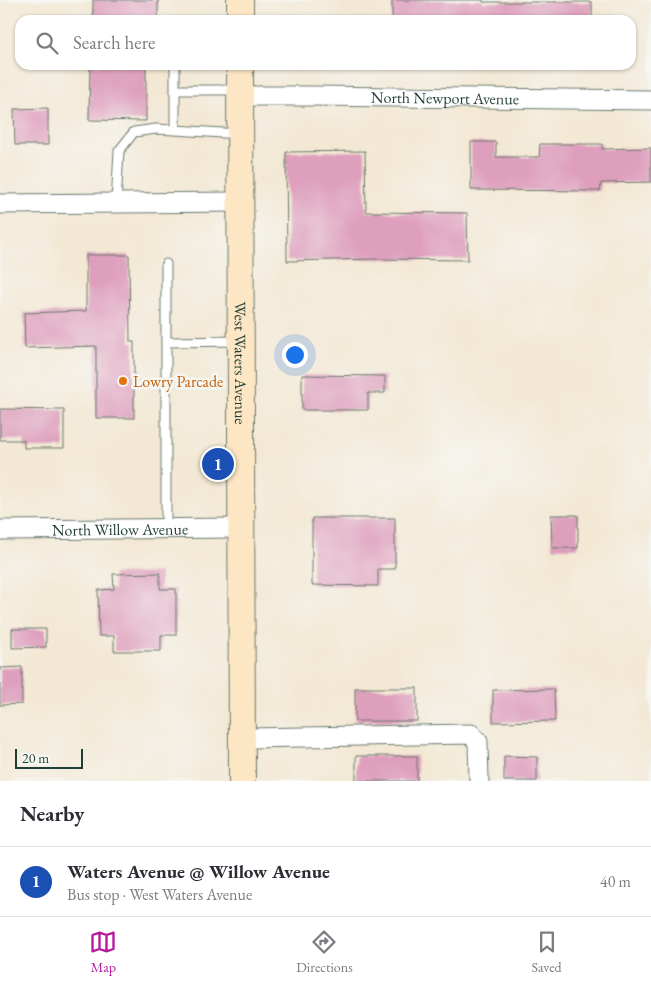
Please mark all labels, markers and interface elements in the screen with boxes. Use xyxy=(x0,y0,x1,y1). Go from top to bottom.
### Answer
search box xyxy=(15,15,636,70)
icon: search xyxy=(33,29,61,57)
text: Search here xyxy=(73,30,155,55)
street label: North Newport Avenue xyxy=(371,87,519,109)
street label: West Waters Avenue xyxy=(230,301,251,425)
your location xyxy=(282,342,308,368)
place label: Lowry Parcade xyxy=(133,371,223,392)
marker: Lowry Parcade xyxy=(117,375,129,387)
pin: 1 xyxy=(202,445,234,483)
street label: North Willow Avenue xyxy=(52,518,188,541)
scale bar xyxy=(15,746,82,769)
text: 20 m xyxy=(22,749,49,767)
text: Nearby xyxy=(20,800,84,827)
text: Waters Avenue @ Willow Avenue xyxy=(67,859,330,884)
text: 1 xyxy=(32,871,40,892)
text: 40 m xyxy=(600,871,631,892)
text: Bus stop · West Waters Avenue xyxy=(67,884,252,905)
tab: Map xyxy=(89,928,117,976)
tab: Directions xyxy=(296,928,353,976)
tab: Saved xyxy=(532,928,562,976)

